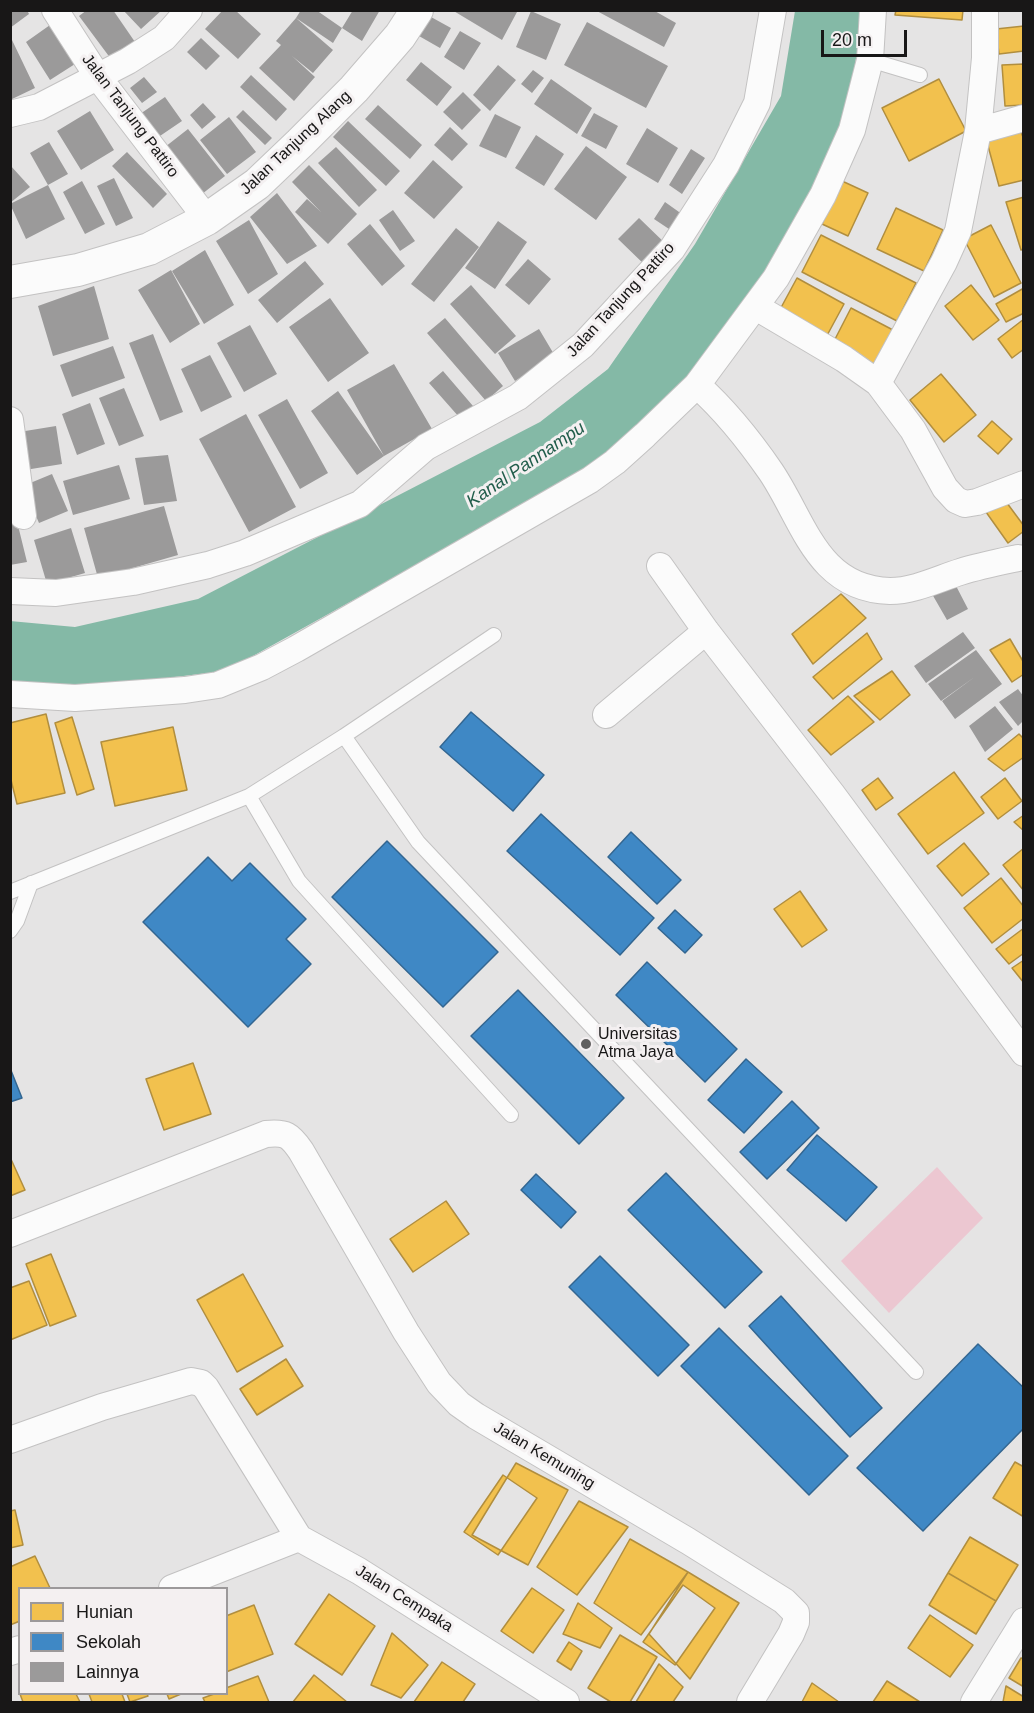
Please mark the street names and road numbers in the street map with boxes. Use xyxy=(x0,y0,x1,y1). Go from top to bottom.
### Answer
street label: Jalan Tanjung Pattiro xyxy=(77,51,183,181)
street label: Jalan Tanjung Alang xyxy=(237,87,355,199)
street label: Jalan Tanjung Pattiro xyxy=(563,239,679,361)
street label: Jalan Kemuning xyxy=(490,1418,598,1494)
street label: Jalan Cempaka xyxy=(352,1561,456,1637)

